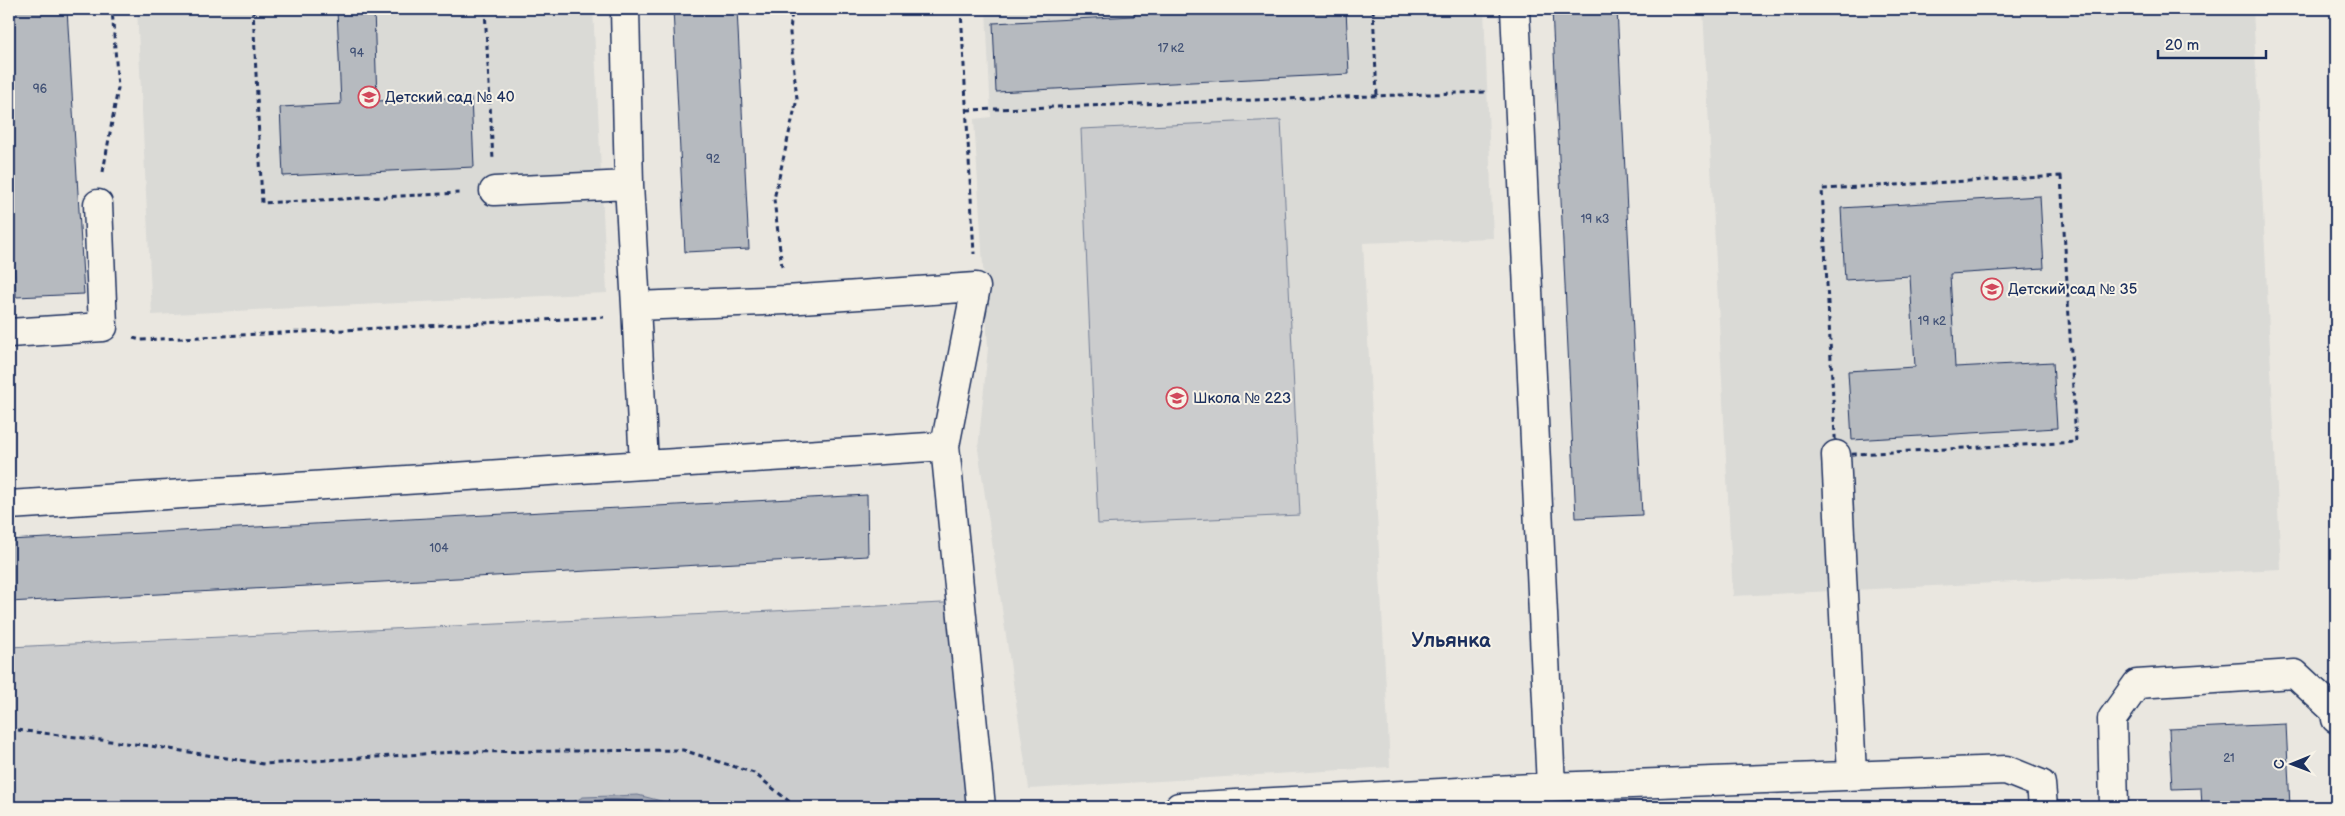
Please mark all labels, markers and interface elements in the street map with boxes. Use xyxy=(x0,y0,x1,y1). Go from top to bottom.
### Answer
scale bar xyxy=(2158,28,2265,60)
text: 20 m xyxy=(2165,36,2199,55)
house number: 17 к2 xyxy=(1158,41,1184,56)
house number: 94 xyxy=(350,46,365,61)
house number: 96 xyxy=(33,82,47,97)
school or university icon: Детский сад № 40 xyxy=(357,85,381,109)
place label: Детский сад № 40 xyxy=(385,88,515,107)
house number: 92 xyxy=(706,152,720,167)
house number: 19 к3 xyxy=(1581,212,1609,227)
school or university icon: Детский сад № 35 xyxy=(1980,277,2004,301)
place label: Детский сад № 35 xyxy=(2008,280,2137,299)
house number: 19 к2 xyxy=(1918,314,1946,329)
school or university icon: Школа № 223 xyxy=(1165,386,1189,410)
place label: Школа № 223 xyxy=(1193,389,1291,408)
house number: 104 xyxy=(429,541,449,556)
district label: Ульянка xyxy=(1411,629,1491,653)
north arrow xyxy=(2268,738,2318,788)
house number: 21 xyxy=(2223,751,2235,766)
text: С xyxy=(2271,759,2288,769)

